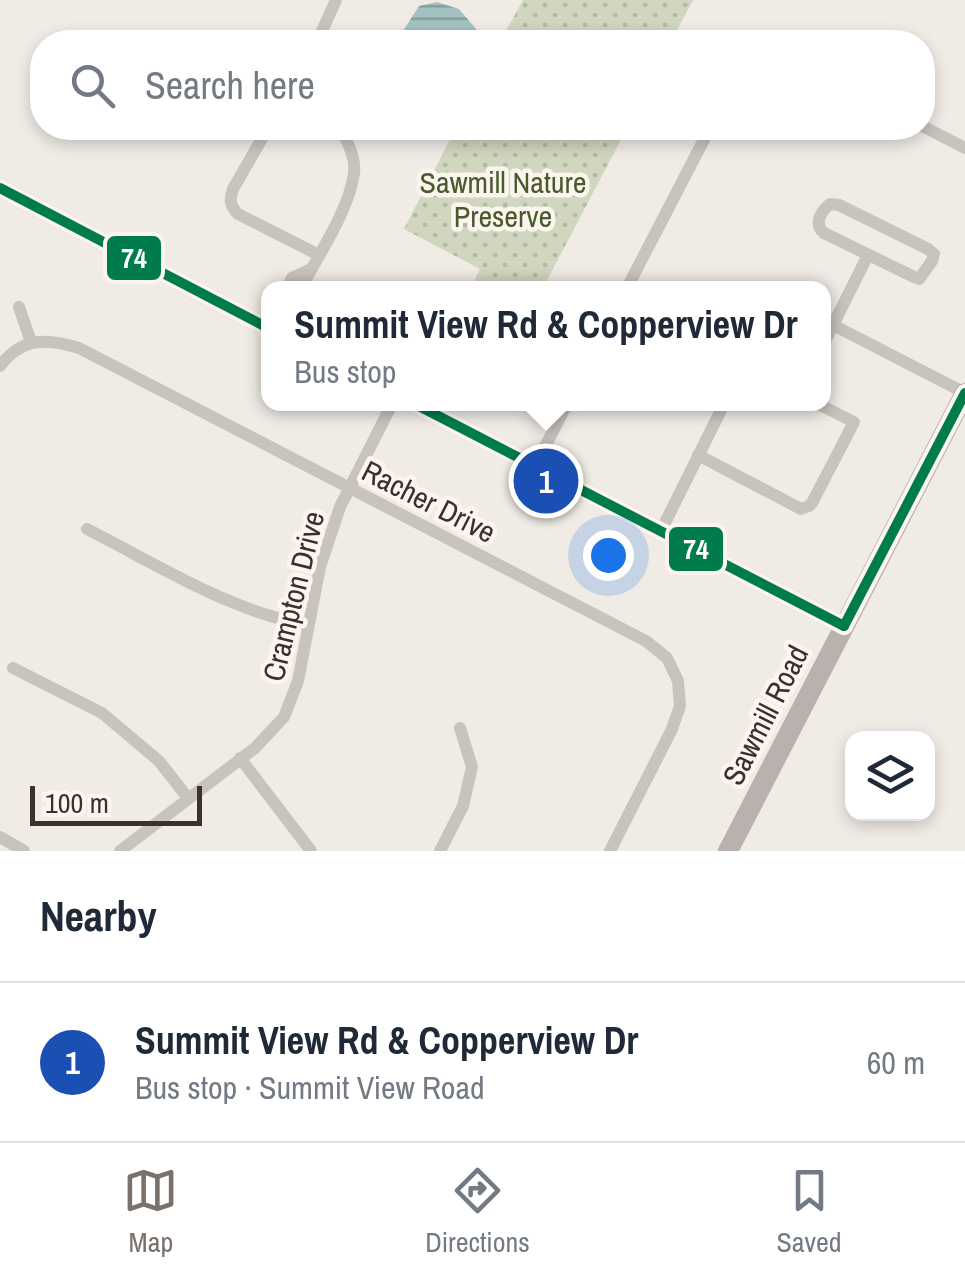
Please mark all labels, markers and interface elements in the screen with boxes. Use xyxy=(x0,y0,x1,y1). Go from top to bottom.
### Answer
search box xyxy=(30,30,935,140)
icon: search xyxy=(65,58,120,113)
text: Search here xyxy=(145,60,315,111)
park label: Sawmill Nature Preserve xyxy=(420,162,586,236)
line badge: 74 xyxy=(105,234,163,282)
text: 74 xyxy=(121,239,147,277)
popup xyxy=(261,281,831,411)
text: Summit View Rd & Copperview Dr xyxy=(294,299,798,350)
text: Bus stop xyxy=(294,350,396,393)
pin: 1 xyxy=(514,444,578,518)
street label: Racher Drive xyxy=(355,450,503,552)
street label: Crampton Drive xyxy=(253,507,333,685)
line badge: 74 xyxy=(667,525,725,573)
your location xyxy=(583,530,634,581)
text: 74 xyxy=(683,530,709,568)
street label: Sawmill Road xyxy=(713,638,817,792)
map controls xyxy=(845,731,935,821)
button: layers xyxy=(845,731,935,821)
scale bar xyxy=(30,781,202,826)
text: 100 m xyxy=(45,784,109,822)
text: Nearby xyxy=(40,888,157,944)
text: Summit View Rd & Copperview Dr xyxy=(135,1015,638,1066)
text: 1 xyxy=(65,1041,80,1084)
text: 60 m xyxy=(867,1041,925,1084)
text: Bus stop · Summit View Road xyxy=(135,1066,485,1109)
tab: Map xyxy=(123,1163,178,1261)
tab: Directions xyxy=(425,1163,530,1261)
tab: Saved xyxy=(777,1163,842,1261)

